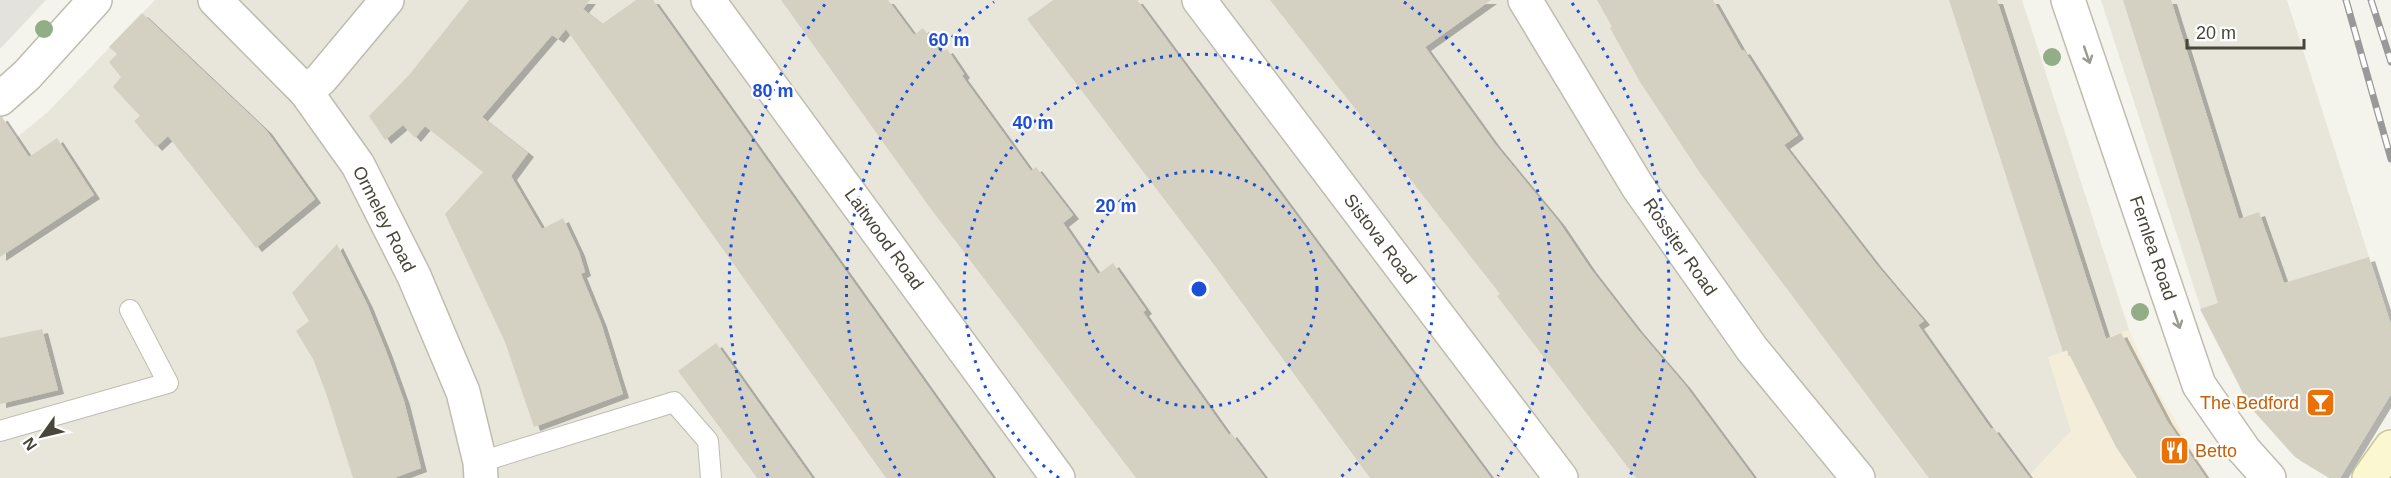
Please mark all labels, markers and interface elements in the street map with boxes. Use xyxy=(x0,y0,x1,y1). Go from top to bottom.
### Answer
scale bar xyxy=(2187,12,2304,50)
text: 20 m xyxy=(2196,23,2236,43)
text: 60 m xyxy=(928,30,970,50)
one-way arrow xyxy=(2083,45,2094,64)
text: 80 m xyxy=(752,81,794,101)
text: 40 m xyxy=(1012,113,1054,133)
street label: Ormeley Road xyxy=(349,163,419,275)
street label: Laitwood Road xyxy=(841,185,927,293)
street label: Sistova Road xyxy=(1340,190,1420,288)
street label: Fernlea Road xyxy=(2126,193,2180,303)
street label: Rossiter Road xyxy=(1639,195,1721,299)
text: 20 m xyxy=(1095,196,1137,216)
centre of rings xyxy=(1189,279,1209,299)
one-way arrow xyxy=(2172,310,2183,329)
bar icon: The Bedford xyxy=(2304,387,2336,419)
place label: The Bedford xyxy=(2200,393,2299,413)
north arrow xyxy=(12,406,72,466)
text: N xyxy=(20,435,40,454)
restaurant icon: Betto xyxy=(2158,435,2190,467)
place label: Betto xyxy=(2195,441,2237,461)

